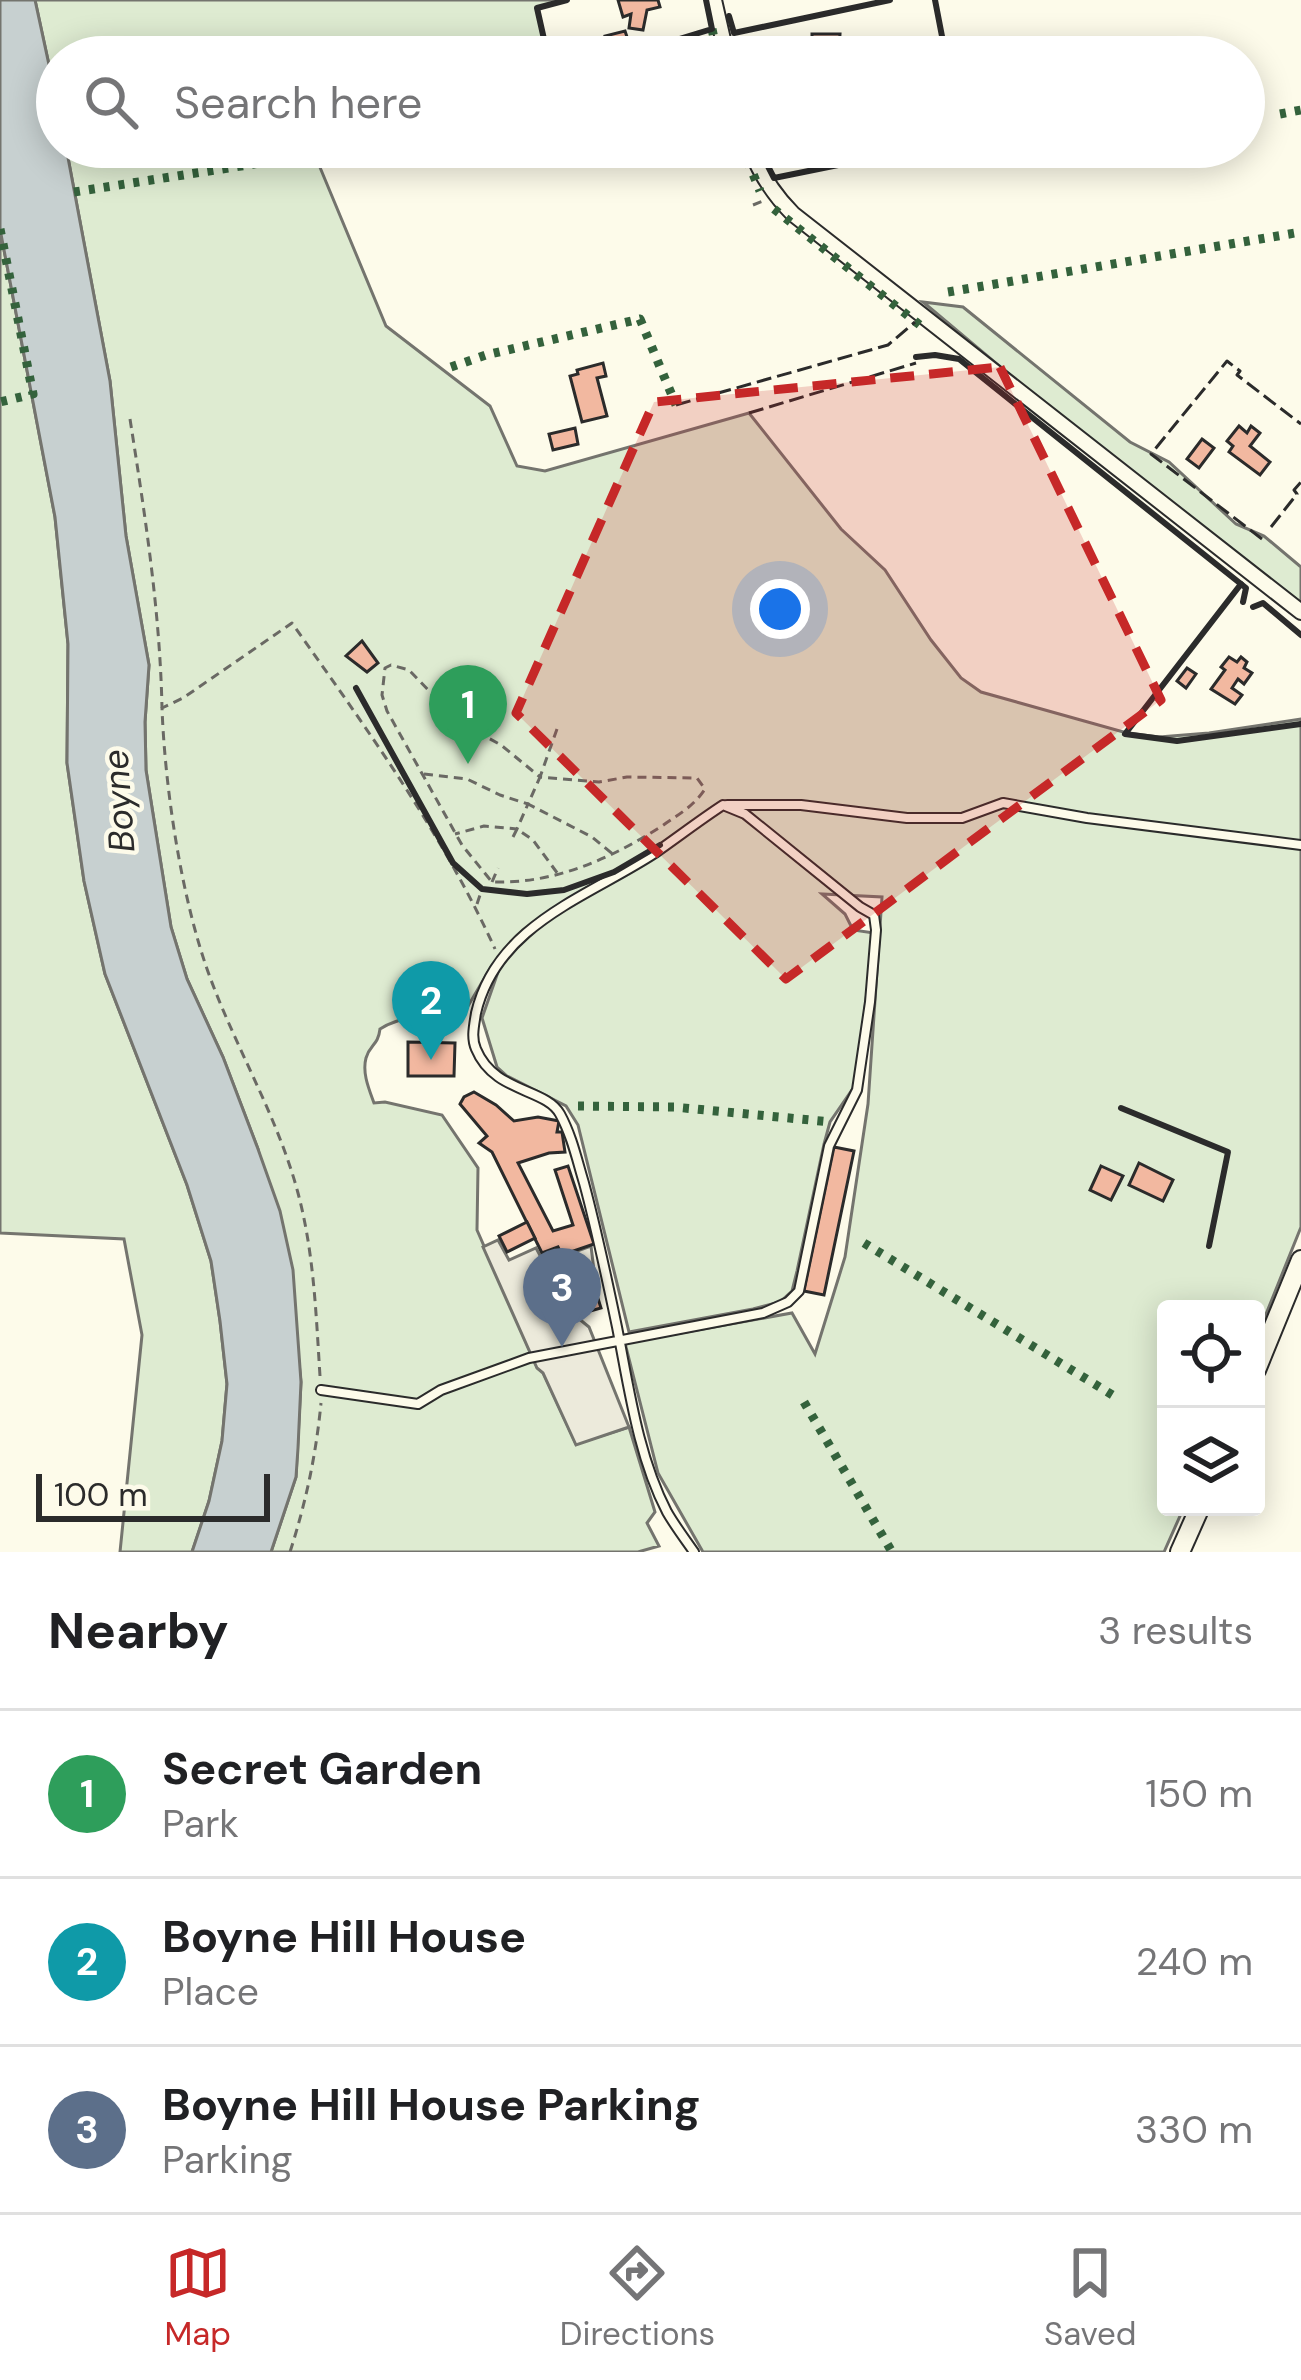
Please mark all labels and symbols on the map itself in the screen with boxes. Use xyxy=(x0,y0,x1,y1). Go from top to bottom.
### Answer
your location xyxy=(750,579,810,639)
pin: 1 xyxy=(429,665,507,764)
water label: Boyne xyxy=(91,748,146,854)
pin: 2 xyxy=(392,961,470,1060)
pin: 3 xyxy=(523,1248,601,1347)
scale bar xyxy=(36,1468,270,1521)

